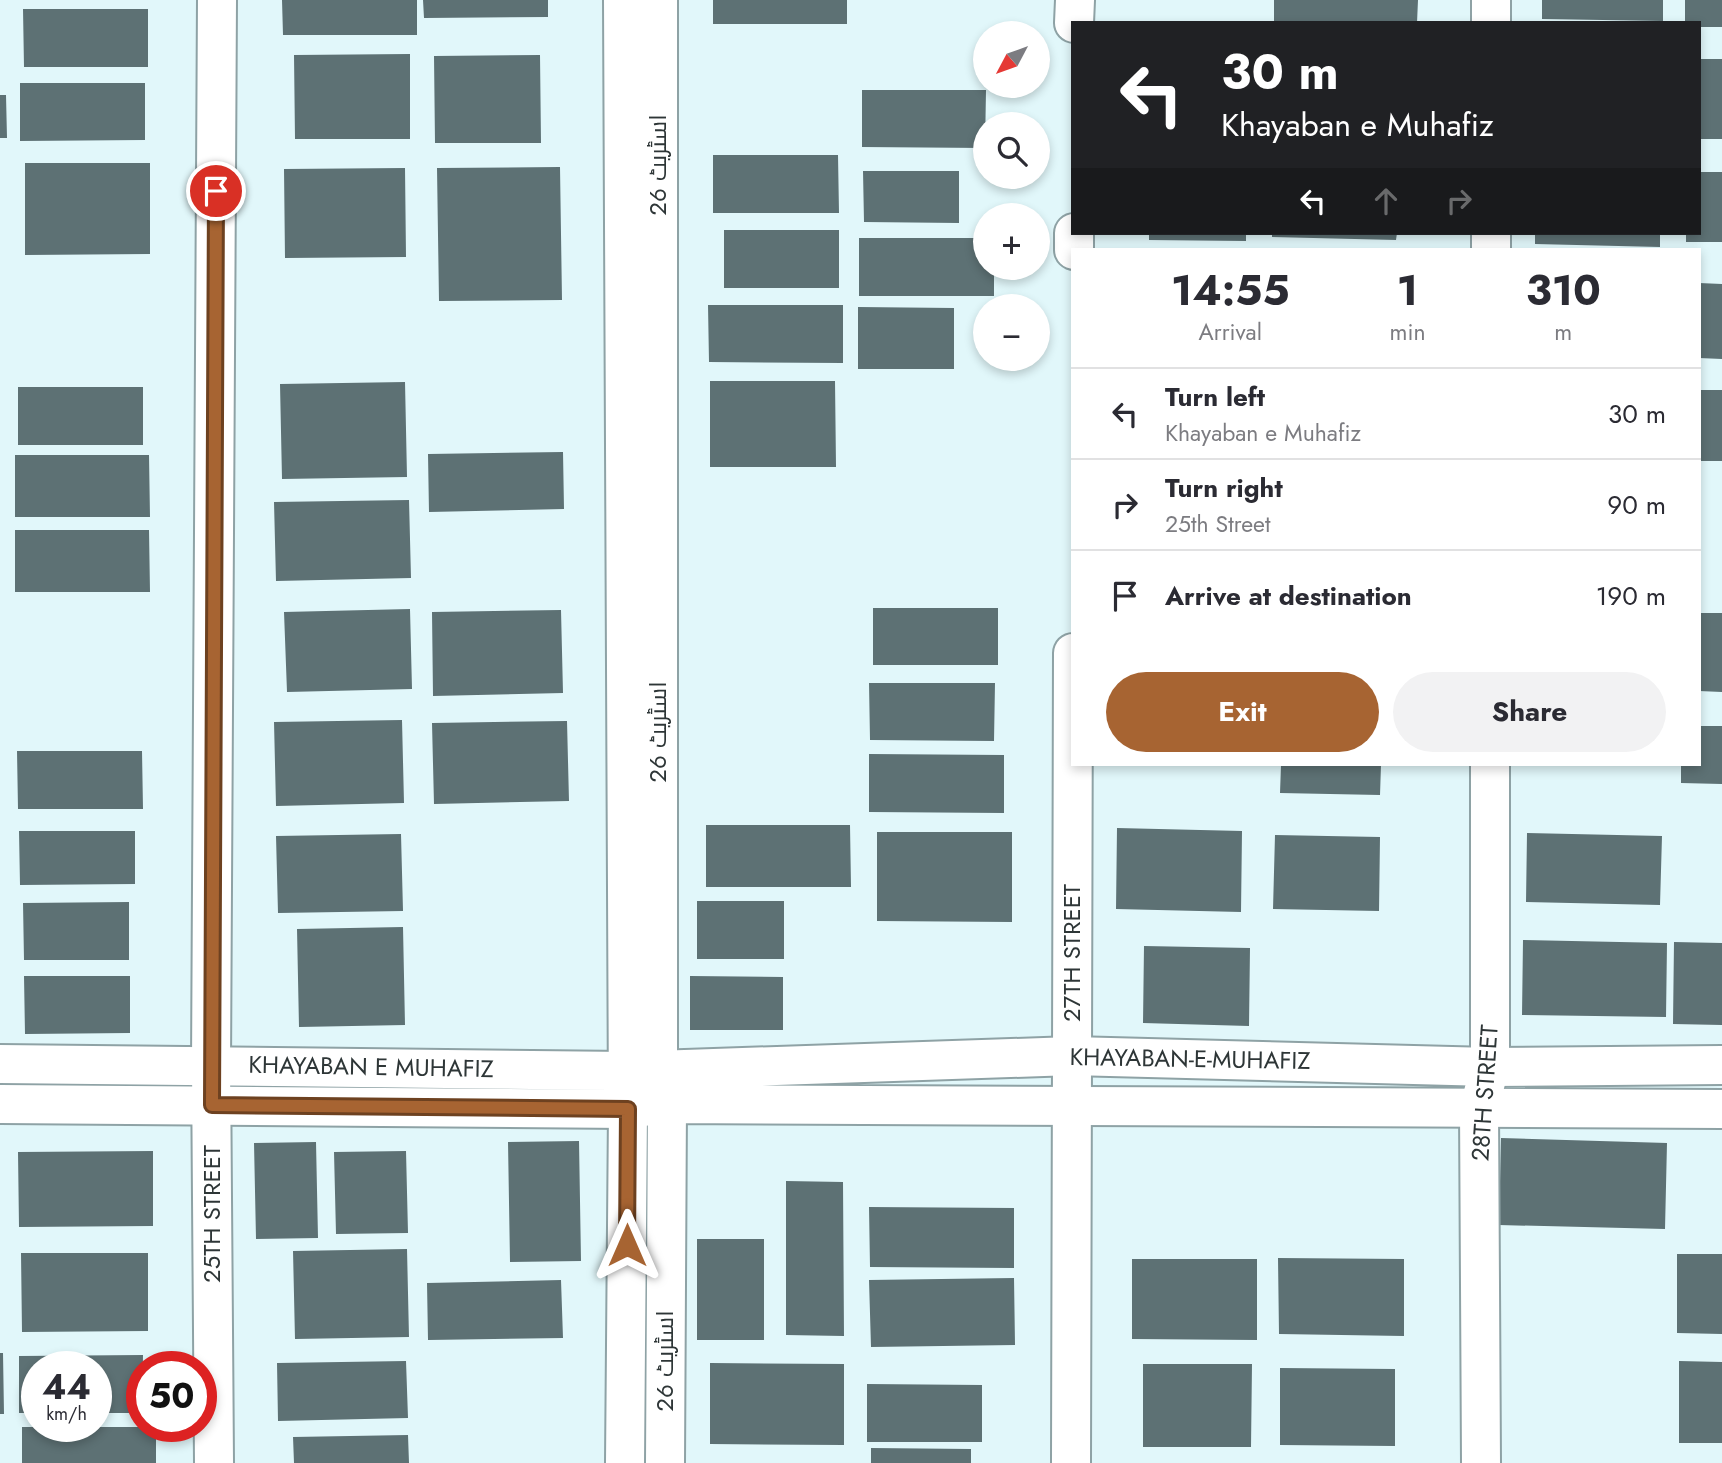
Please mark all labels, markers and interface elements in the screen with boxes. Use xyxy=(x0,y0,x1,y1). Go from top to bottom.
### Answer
north arrow xyxy=(973,21,1050,98)
map controls xyxy=(973,21,1050,371)
text: 30 m xyxy=(1221,37,1339,107)
icon: left xyxy=(1106,49,1197,140)
text: Khayaban e Muhafiz xyxy=(1221,102,1494,148)
button: search xyxy=(973,112,1050,189)
street label: اسٹریٹ 26 xyxy=(640,114,675,216)
pin xyxy=(186,161,246,221)
icon: arrive xyxy=(197,172,235,210)
icon: left xyxy=(1294,182,1332,220)
icon: ahead xyxy=(1367,182,1405,220)
icon: right xyxy=(1440,182,1478,220)
button: + xyxy=(973,203,1050,280)
text: 14:55 xyxy=(1171,260,1289,321)
text: 1 xyxy=(1397,260,1418,321)
text: 310 xyxy=(1526,260,1601,321)
button: − xyxy=(973,294,1050,371)
text: Arrival xyxy=(1199,315,1262,349)
text: min xyxy=(1390,315,1426,349)
text: m xyxy=(1554,315,1572,349)
text: Turn left xyxy=(1165,378,1265,416)
icon: left xyxy=(1106,395,1144,433)
text: 30 m xyxy=(1608,395,1666,433)
text: Khayaban e Muhafiz xyxy=(1165,416,1361,450)
text: Turn right xyxy=(1165,469,1283,507)
icon: right xyxy=(1106,486,1144,524)
text: 90 m xyxy=(1607,486,1666,524)
text: 25th Street xyxy=(1165,507,1270,541)
icon: arrive xyxy=(1106,577,1144,615)
text: Arrive at destination xyxy=(1165,577,1412,615)
text: 190 m xyxy=(1596,577,1666,615)
button: Exit xyxy=(1106,672,1379,752)
button: Share xyxy=(1393,672,1666,752)
street label: اسٹریٹ 26 xyxy=(640,681,675,783)
street label: 27TH STREET xyxy=(1054,884,1089,1022)
street label: 28TH STREET xyxy=(1462,1023,1507,1162)
street label: KHAYABAN-E-MUHAFIZ xyxy=(1069,1039,1311,1078)
street label: KHAYABAN E MUHAFIZ xyxy=(248,1047,494,1086)
street label: 25TH STREET xyxy=(194,1145,229,1283)
position arrow xyxy=(590,1208,664,1282)
street label: اسٹریٹ 26 xyxy=(647,1310,682,1412)
speed limit sign: 50 xyxy=(126,1351,217,1442)
text: 44 xyxy=(42,1362,91,1412)
text: km/h xyxy=(46,1401,87,1427)

